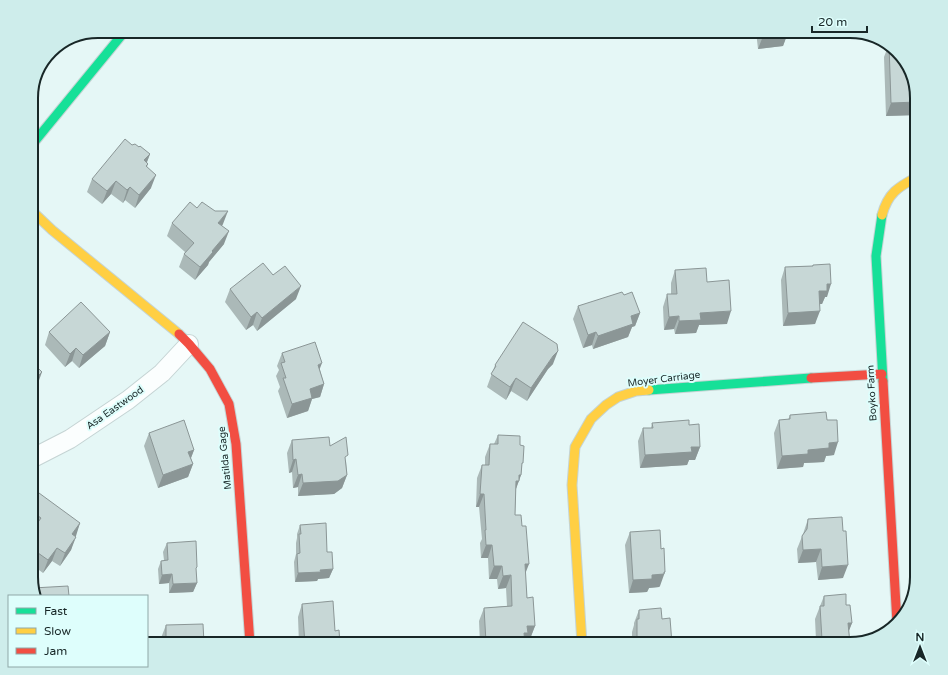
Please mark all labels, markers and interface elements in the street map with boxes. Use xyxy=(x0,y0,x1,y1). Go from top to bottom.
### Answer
scale bar xyxy=(812,8,867,34)
text: 20 m xyxy=(818,15,847,29)
street label: Boyko Farm xyxy=(865,365,879,421)
street label: Moyer Carriage xyxy=(627,369,701,389)
street label: Asa Eastwood xyxy=(84,384,146,432)
street label: Matilda Gage xyxy=(216,425,234,490)
legend xyxy=(8,595,148,667)
text: Fast xyxy=(44,604,68,618)
text: Slow xyxy=(44,624,71,638)
north arrow xyxy=(900,627,940,667)
text: N xyxy=(916,631,924,644)
text: Jam xyxy=(44,644,67,658)

